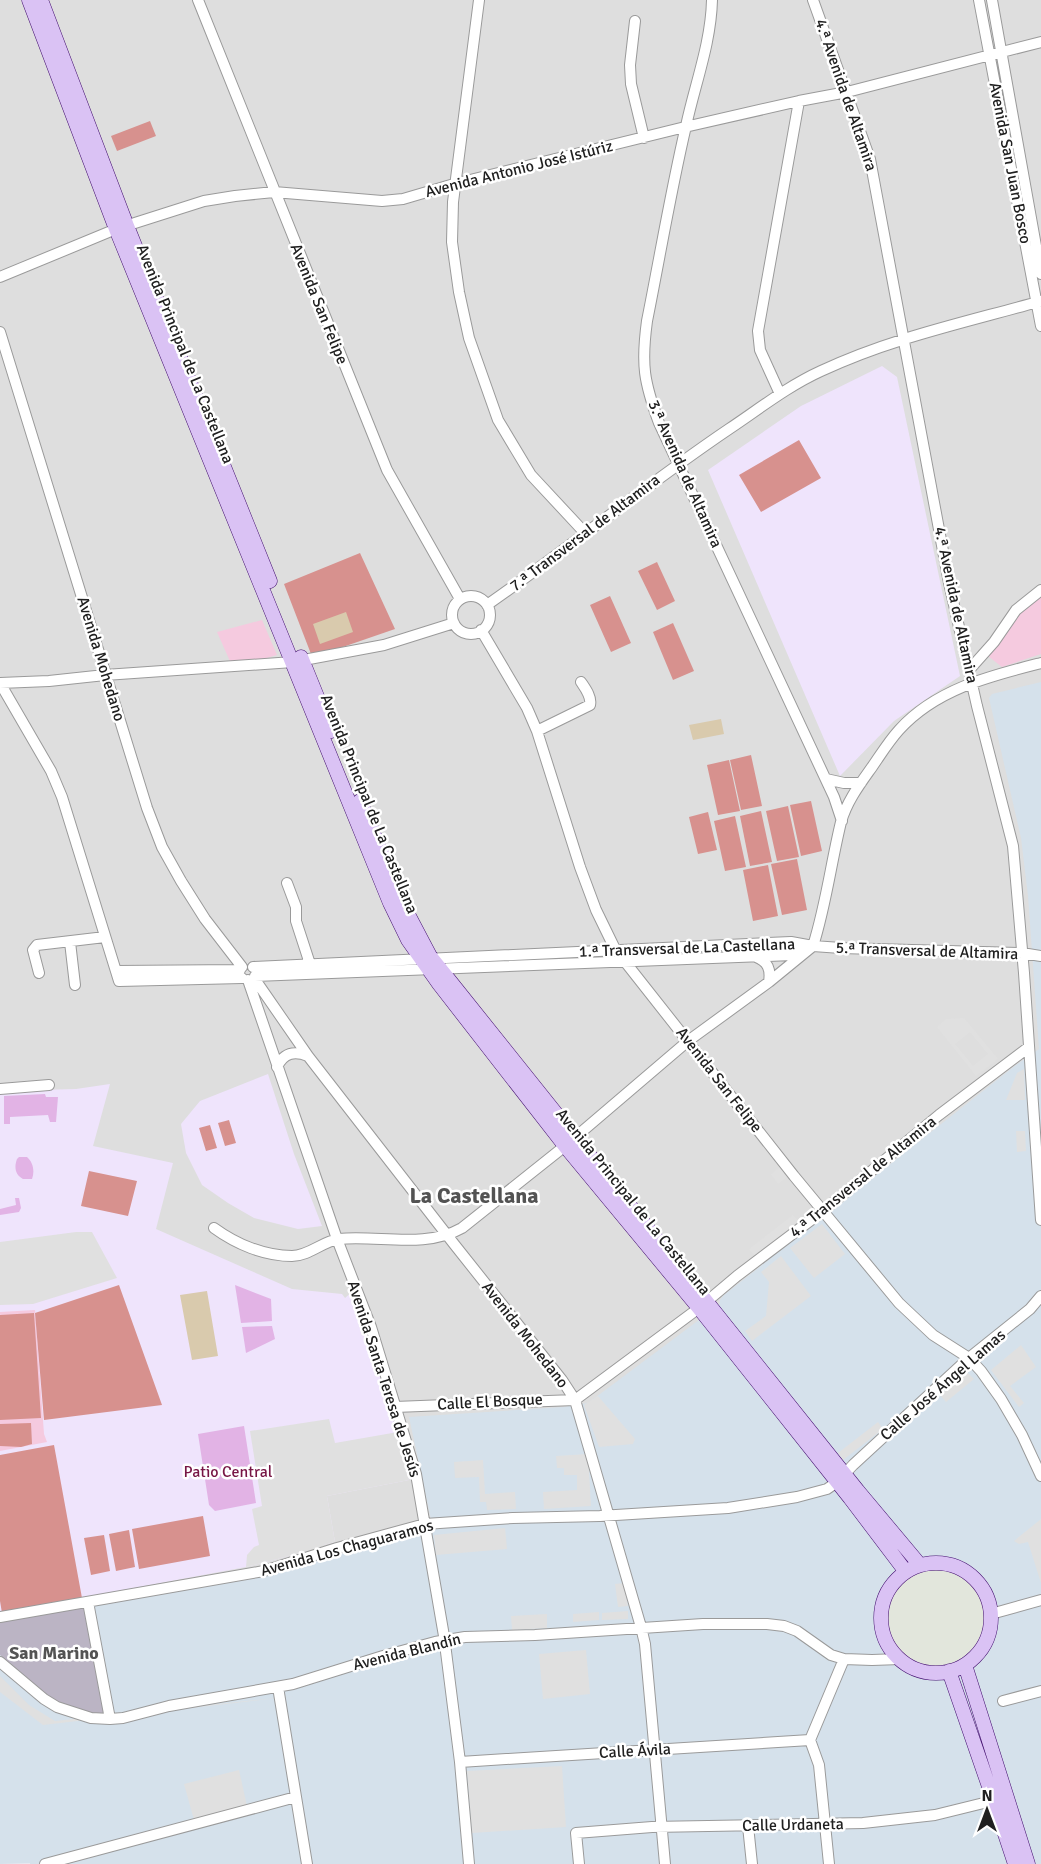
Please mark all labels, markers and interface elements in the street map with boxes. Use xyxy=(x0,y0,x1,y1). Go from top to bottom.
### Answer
street label: 4.ª Avenida de Altamira xyxy=(811,16,881,174)
street label: Avenida San Juan Bosco xyxy=(985,81,1035,245)
street label: Avenida Antonio José Istúriz xyxy=(423,136,615,202)
street label: Avenida Principal de La Castellana xyxy=(132,241,238,467)
street label: Avenida San Felipe xyxy=(286,241,352,367)
street label: 3.ª Avenida de Altamira xyxy=(643,397,727,551)
street label: 7.ª Transversal de Altamira xyxy=(506,470,664,596)
street label: 4.ª Avenida de Altamira xyxy=(930,525,982,685)
street label: Avenida Mohedano xyxy=(73,594,129,724)
street label: Avenida Principal de La Castellana xyxy=(316,691,422,917)
street label: 1.ª Transversal de La Castellana xyxy=(579,934,795,962)
street label: 5.ª Transversal de Altamira xyxy=(835,938,1019,964)
street label: Avenida San Felipe xyxy=(672,1023,766,1137)
street label: Avenida Principal de La Castellana xyxy=(551,1104,715,1300)
street label: 4.ª Transversal de Altamira xyxy=(786,1112,940,1242)
district label: La Castellana xyxy=(409,1182,539,1209)
street label: Avenida Santa Teresa de Jesús xyxy=(343,1278,425,1480)
street label: Avenida Mohedano xyxy=(477,1278,573,1392)
street label: Calle José Ángel Lamas xyxy=(876,1325,1010,1445)
street label: Calle El Bosque xyxy=(437,1389,543,1415)
park label: Patio Central xyxy=(183,1462,273,1482)
street label: Avenida Los Chaguaramos xyxy=(258,1515,436,1581)
street label: Avenida Blandín xyxy=(351,1629,463,1675)
district label: San Marino xyxy=(9,1642,99,1664)
street label: Calle Ávila xyxy=(599,1739,671,1763)
north arrow xyxy=(957,1780,1017,1840)
text: N xyxy=(981,1786,993,1806)
street label: Calle Urdaneta xyxy=(742,1814,844,1836)

